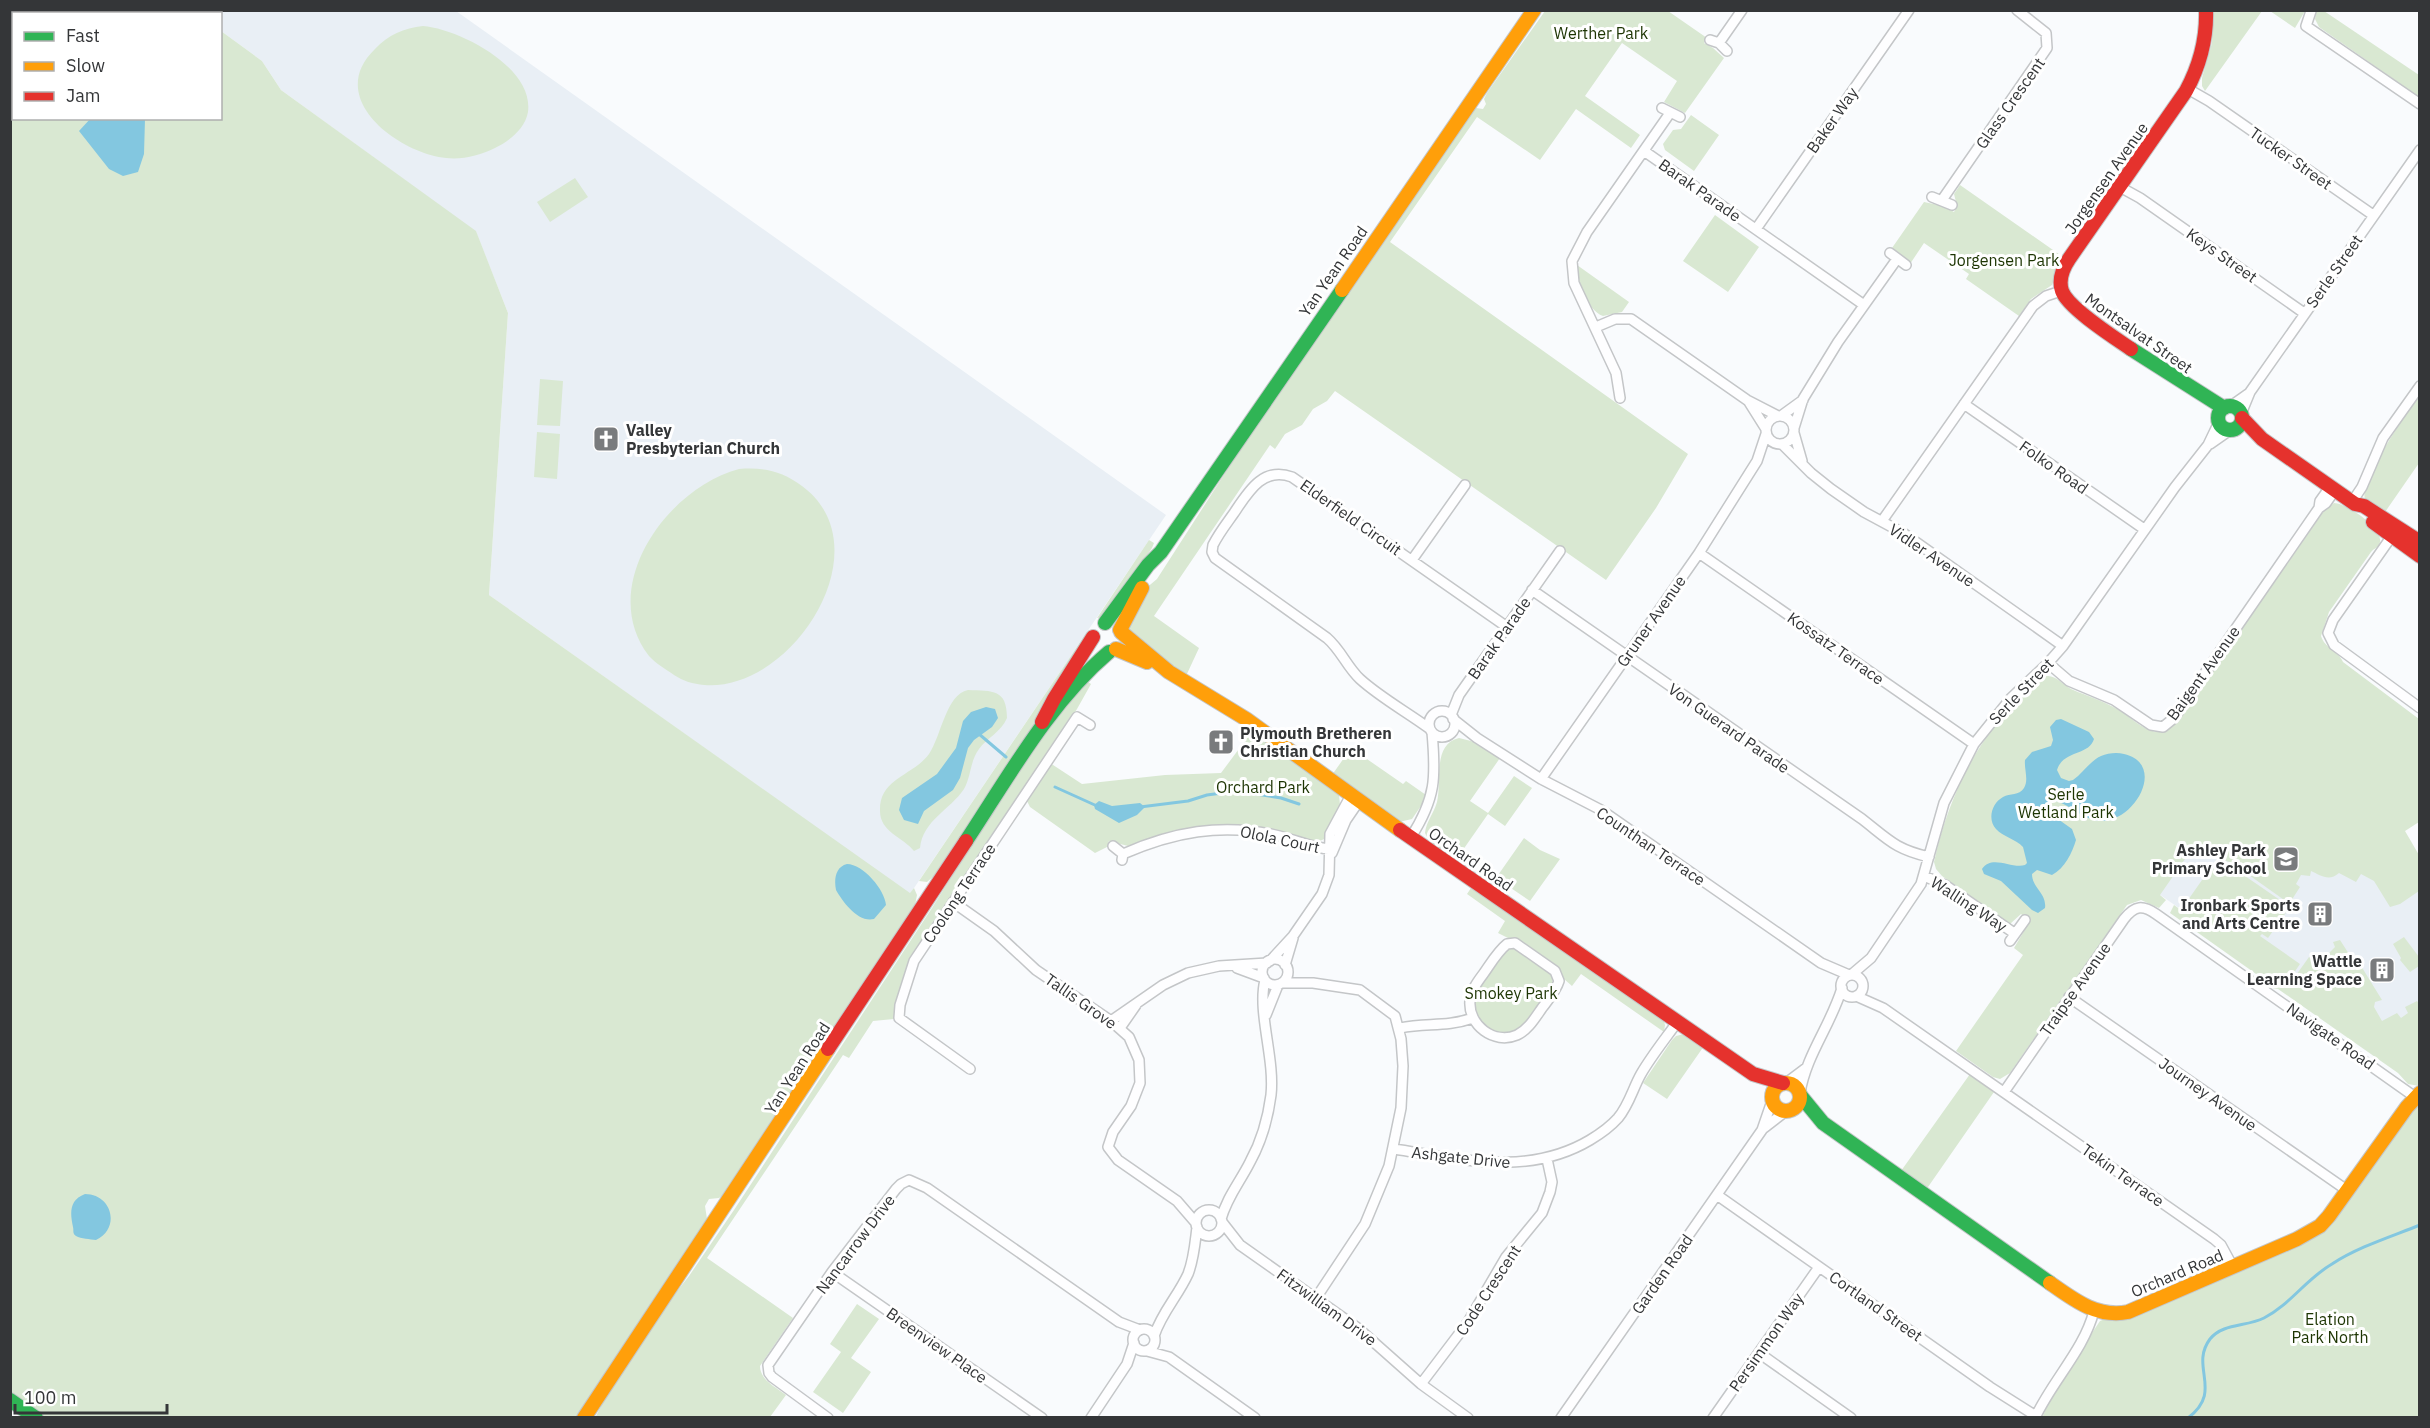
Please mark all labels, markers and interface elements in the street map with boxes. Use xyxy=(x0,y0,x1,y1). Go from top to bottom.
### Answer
legend xyxy=(12,12,222,120)
park label: Werther Park xyxy=(1554,23,1649,43)
text: Fast xyxy=(66,24,100,47)
street label: Glass Crescent xyxy=(1971,53,2049,153)
text: Slow xyxy=(66,54,105,77)
street label: Baker Way xyxy=(1802,83,1862,157)
text: Jam xyxy=(66,84,101,107)
street label: Jorgensen Avenue xyxy=(2060,118,2152,238)
street label: Tucker Street xyxy=(2246,122,2336,194)
street label: Barak Parade xyxy=(1655,154,1745,226)
street label: Yan Yean Road xyxy=(1294,222,1372,320)
street label: Keys Street xyxy=(2183,223,2261,287)
street label: Serle Street xyxy=(2301,231,2367,311)
park label: Jorgensen Park xyxy=(1949,250,2060,270)
street label: Montsalvat Street xyxy=(2081,288,2197,378)
place label: Valley Presbyterian Church xyxy=(626,420,780,458)
church icon: Valley Presbyterian Church xyxy=(591,424,621,454)
street label: Folko Road xyxy=(2016,436,2092,498)
street label: Elderfield Circuit xyxy=(1296,475,1406,559)
street label: Vidler Avenue xyxy=(1885,519,1979,591)
street label: Gruner Avenue xyxy=(1612,571,1690,671)
street label: Barak Parade xyxy=(1463,593,1535,683)
street label: Kossatz Terrace xyxy=(1784,607,1888,689)
street label: Baigent Avenue xyxy=(2162,622,2244,724)
street label: Serle Street xyxy=(1984,654,2058,728)
street label: Von Guerard Parade xyxy=(1664,679,1794,778)
place label: Plymouth Bretheren Christian Church xyxy=(1240,723,1392,761)
church icon: Plymouth Bretheren Christian Church xyxy=(1206,727,1236,757)
park label: Orchard Park xyxy=(1216,777,1311,797)
park label: Serle Wetland Park xyxy=(2018,784,2114,822)
street label: Counthan Terrace xyxy=(1593,802,1709,890)
street label: Olola Court xyxy=(1238,821,1322,857)
street label: Orchard Road xyxy=(1425,823,1517,895)
street label: Coolong Terrace xyxy=(918,839,1000,947)
place label: Ashley Park Primary School xyxy=(2152,840,2267,878)
school or university icon: Ashley Park Primary School xyxy=(2271,844,2301,874)
street label: Walling Way xyxy=(1927,872,2011,936)
place label: Ironbark Sports and Arts Centre xyxy=(2180,895,2300,933)
building icon: Ironbark Sports and Arts Centre xyxy=(2305,899,2335,929)
street label: Traipse Avenue xyxy=(2035,938,2115,1040)
place label: Wattle Learning Space xyxy=(2247,951,2362,989)
building icon: Wattle Learning Space xyxy=(2367,955,2397,985)
street label: Tallis Grove xyxy=(1041,969,1121,1033)
park label: Smokey Park xyxy=(1464,983,1558,1003)
street label: Navigate Road xyxy=(2283,998,2379,1074)
street label: Yan Yean Road xyxy=(760,1018,834,1118)
street label: Journey Avenue xyxy=(2155,1053,2261,1135)
street label: Tekin Terrace xyxy=(2078,1139,2168,1211)
street label: Ashgate Drive xyxy=(1411,1142,1512,1172)
street label: Nancarrow Drive xyxy=(811,1190,899,1298)
street label: Garden Road xyxy=(1627,1230,1697,1318)
street label: Code Crescent xyxy=(1451,1241,1525,1339)
street label: Orchard Road xyxy=(2128,1245,2226,1301)
street label: Fitzwilliam Drive xyxy=(1273,1264,1381,1350)
street label: Cortland Street xyxy=(1825,1266,1927,1346)
street label: Persimmon Way xyxy=(1725,1289,1808,1395)
street label: Breenview Place xyxy=(883,1303,992,1387)
park label: Elation Park North xyxy=(2291,1309,2369,1347)
scale bar xyxy=(15,1377,166,1415)
text: 100 m xyxy=(24,1386,76,1409)

